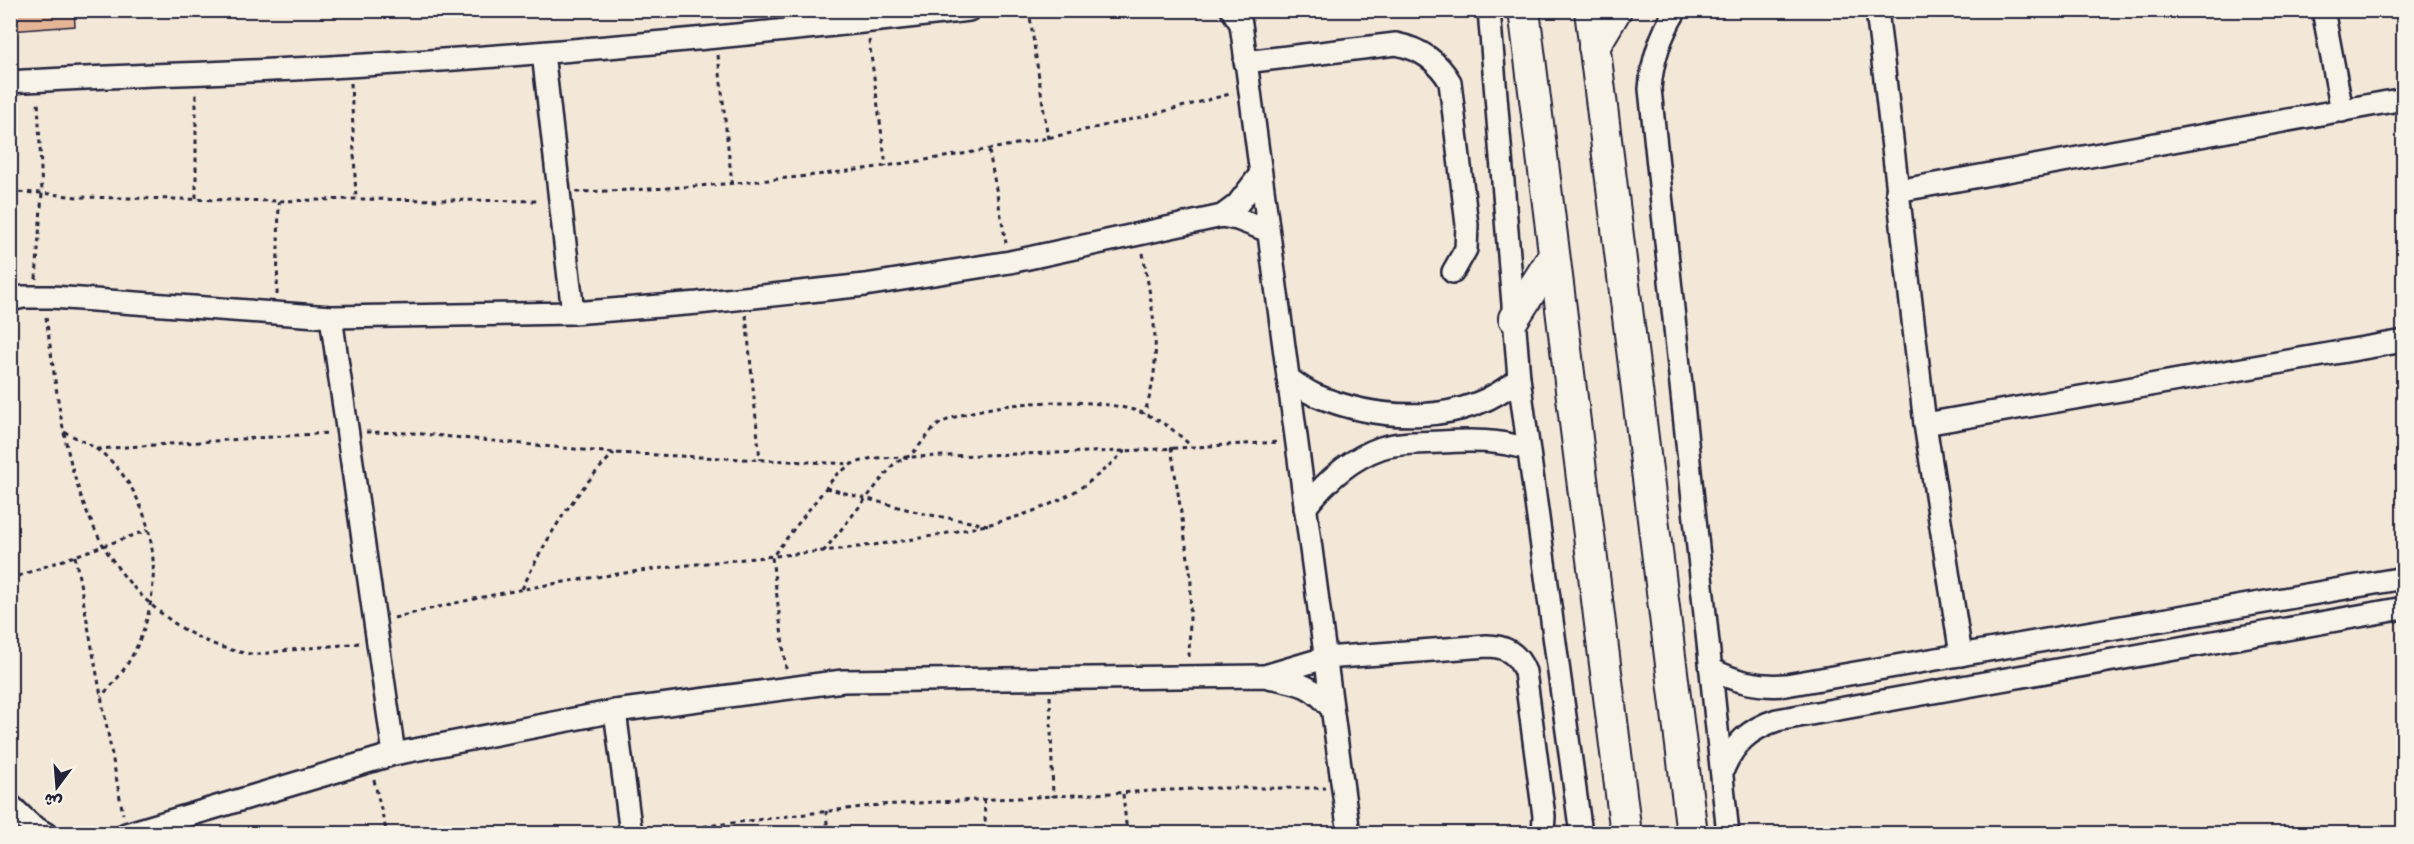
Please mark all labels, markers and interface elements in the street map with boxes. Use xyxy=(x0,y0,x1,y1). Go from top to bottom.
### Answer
north arrow xyxy=(27,757,87,817)
text: ش xyxy=(43,786,65,810)

